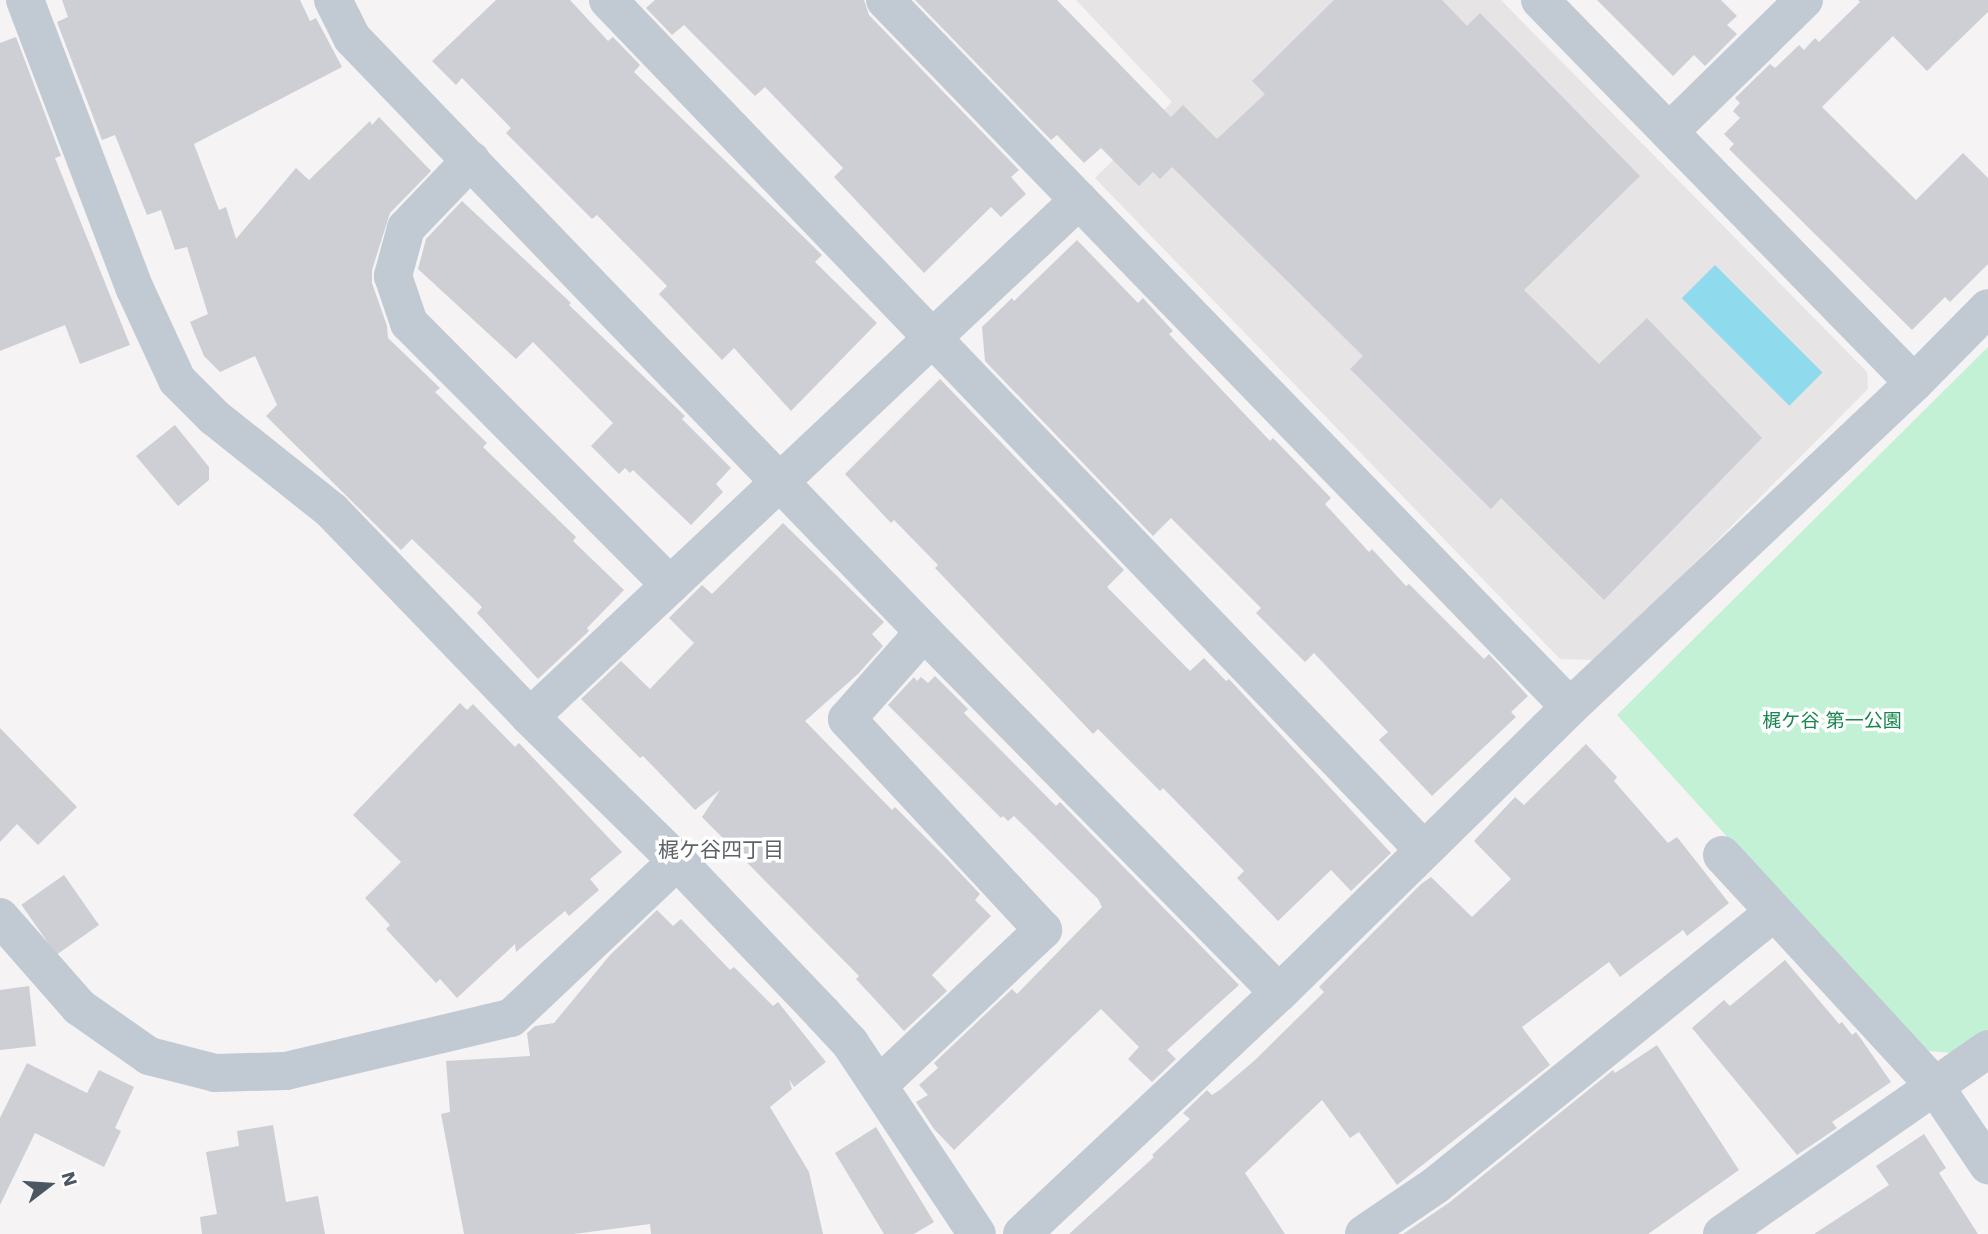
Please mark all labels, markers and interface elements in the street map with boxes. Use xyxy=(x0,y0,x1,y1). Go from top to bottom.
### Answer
park label: 梶ケ谷 第一公園 xyxy=(1762,710,1902,732)
district label: 梶ケ谷四丁目 xyxy=(658,837,784,863)
north arrow xyxy=(14,1150,84,1220)
text: N xyxy=(57,1169,83,1189)

